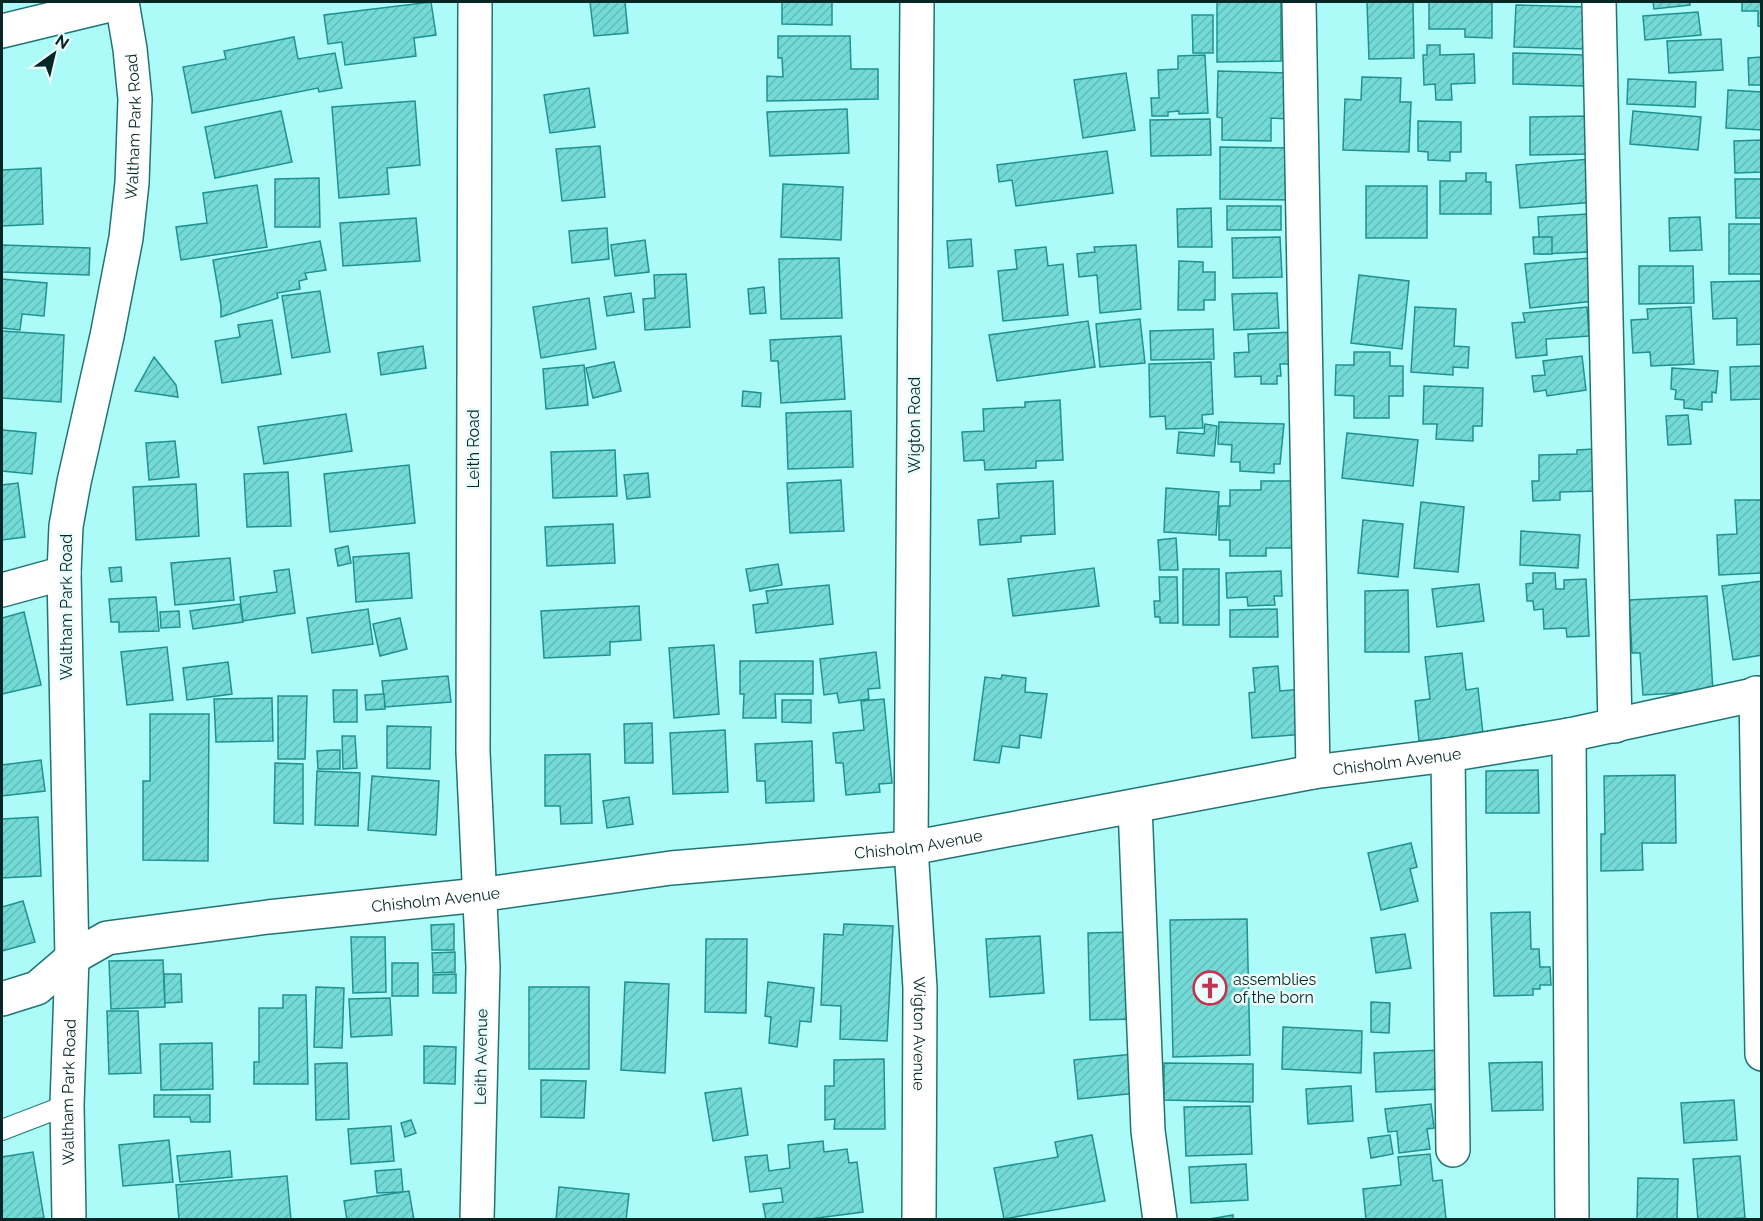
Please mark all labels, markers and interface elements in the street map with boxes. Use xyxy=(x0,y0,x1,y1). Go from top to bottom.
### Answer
north arrow xyxy=(24,24,84,84)
text: N xyxy=(52,31,72,53)
street label: Waltham Park Road xyxy=(121,53,145,201)
street label: Wigton Road xyxy=(905,377,924,473)
street label: Leith Road xyxy=(464,409,483,489)
street label: Waltham Park Road xyxy=(57,534,76,680)
street label: Chisholm Avenue xyxy=(1332,743,1463,779)
street label: Chisholm Avenue xyxy=(853,825,984,862)
street label: Chisholm Avenue xyxy=(370,883,501,916)
church icon: assemblies of the born xyxy=(1192,970,1228,1006)
place label: assemblies of the born xyxy=(1233,970,1316,1007)
street label: Wigton Avenue xyxy=(910,976,930,1091)
street label: Leith Avenue xyxy=(471,1009,491,1105)
street label: Waltham Park Road xyxy=(57,1018,79,1165)

